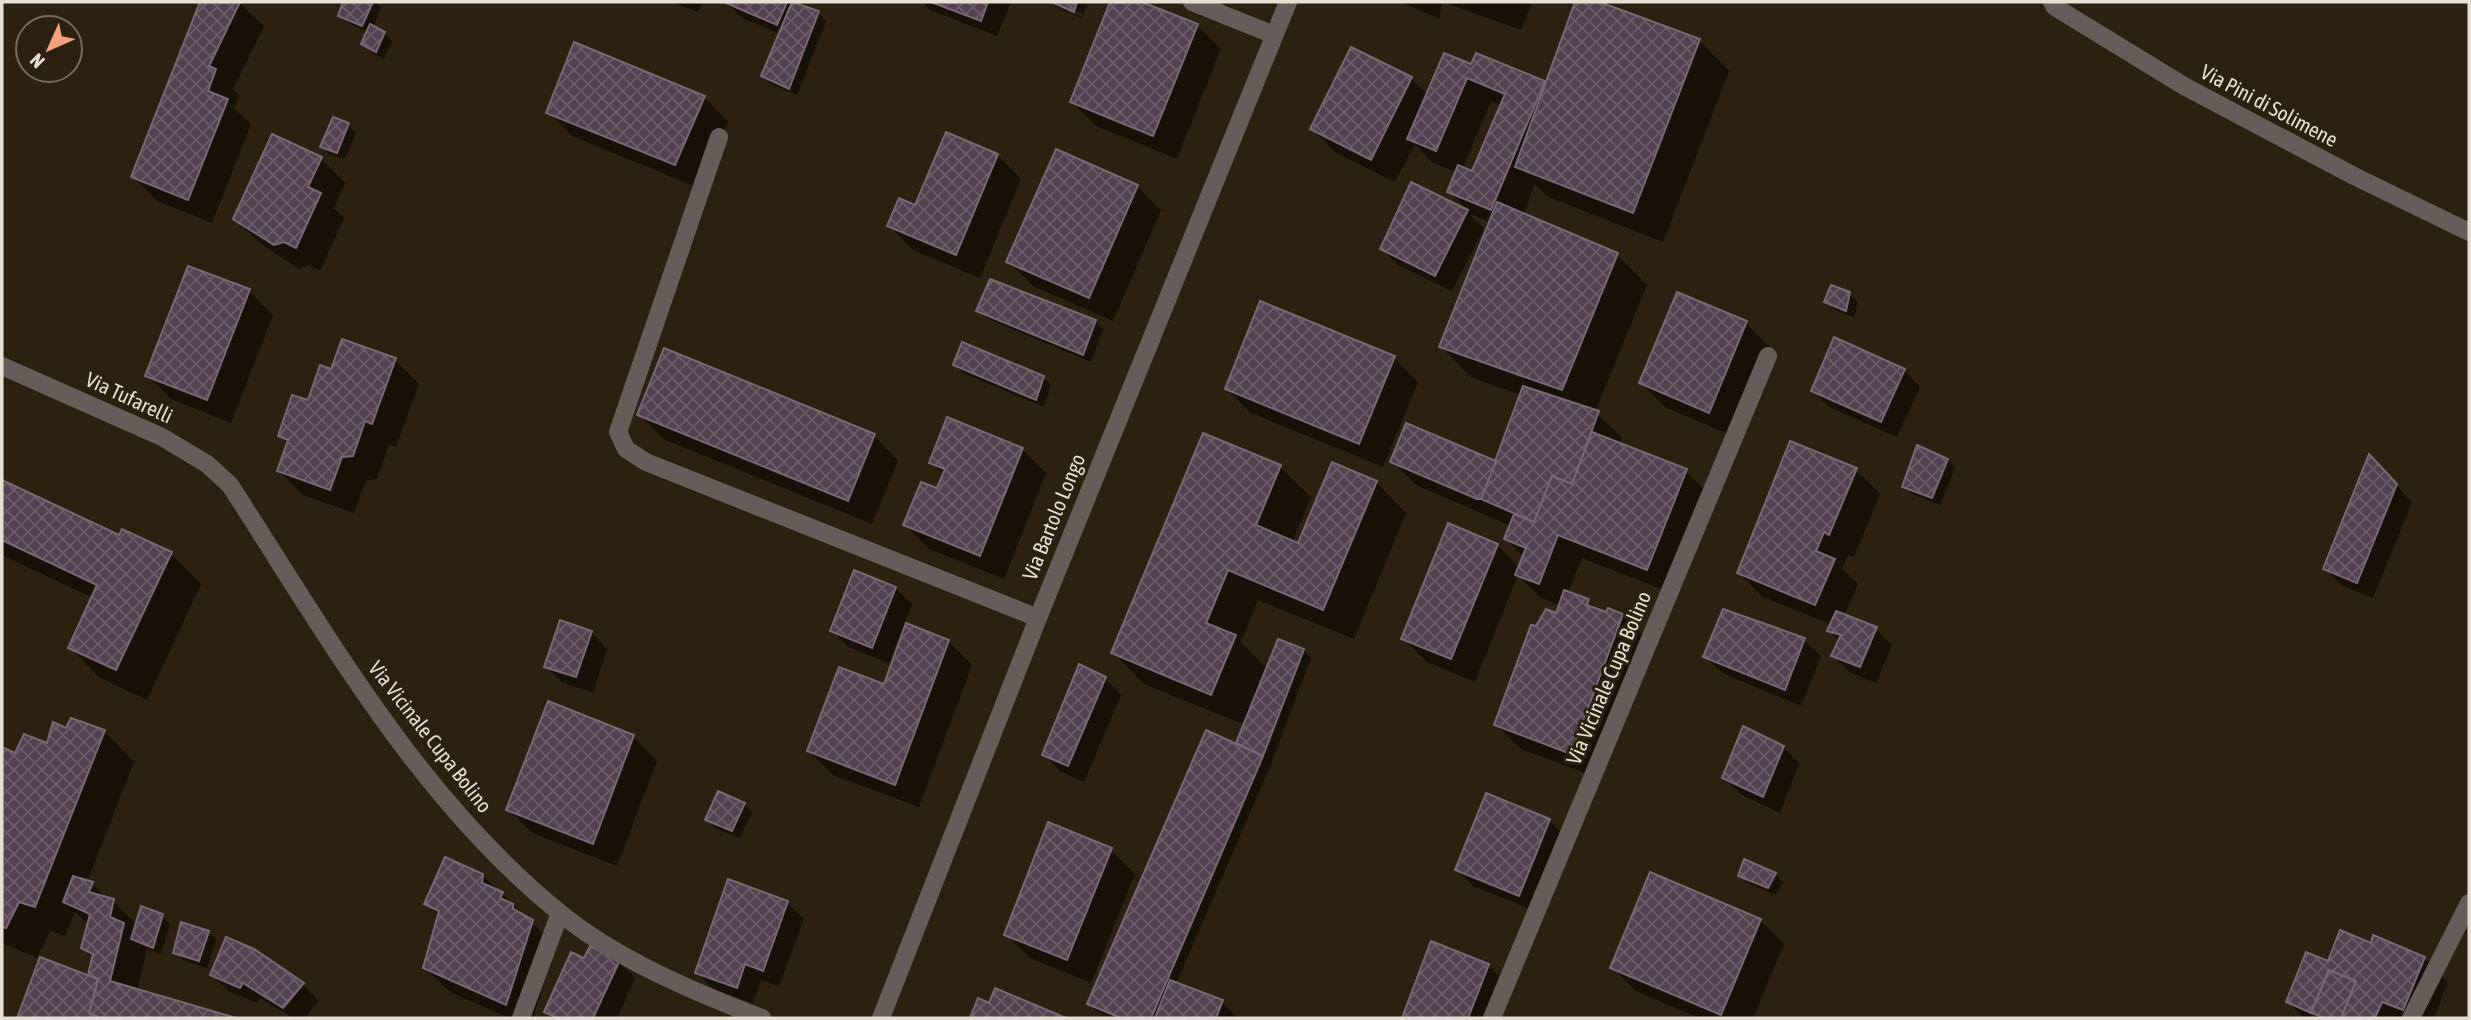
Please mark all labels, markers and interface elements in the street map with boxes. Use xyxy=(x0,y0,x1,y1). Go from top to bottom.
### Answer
north arrow xyxy=(14,14,84,84)
text: N xyxy=(25,49,49,73)
street label: Via Pini di Solimene xyxy=(2197,59,2342,151)
street label: Via Tufarelli xyxy=(82,366,177,428)
street label: Via Bartolo Longo xyxy=(1017,450,1089,583)
street label: Via Vicinale Cupa Bolino xyxy=(1561,587,1655,768)
street label: Via Vicinale Cupa Bolino xyxy=(364,656,497,817)

